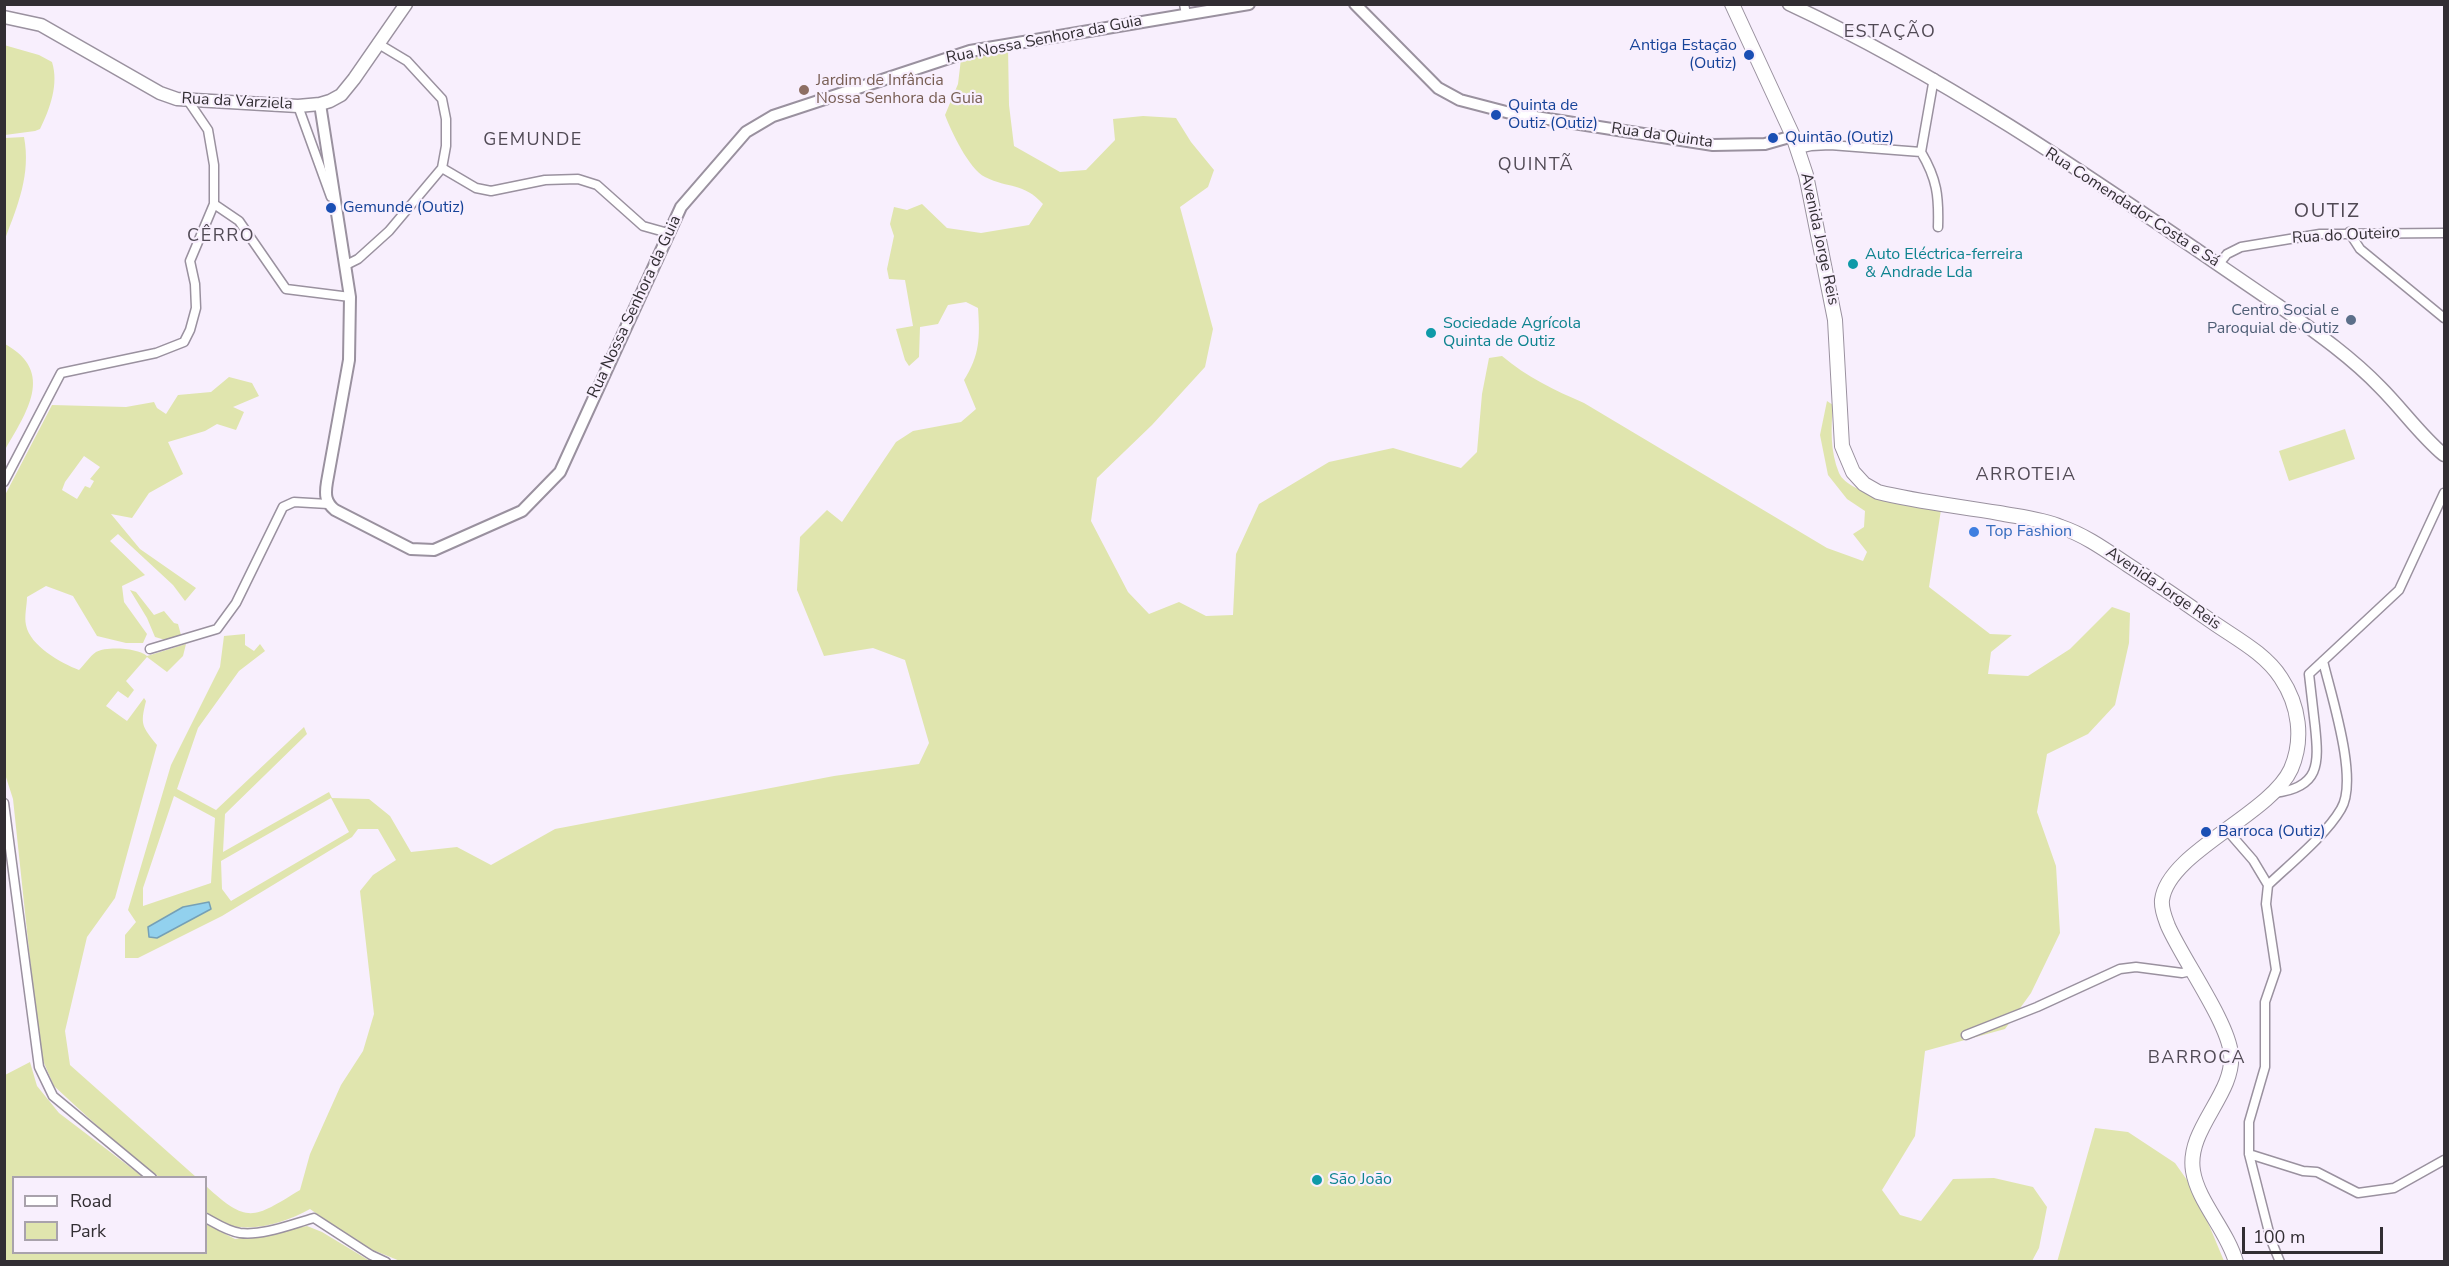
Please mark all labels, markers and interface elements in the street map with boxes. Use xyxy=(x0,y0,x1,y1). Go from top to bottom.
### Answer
street label: Rua Nossa Senhora da Guia xyxy=(944,12,1144,68)
district label: ESTAÇÃO xyxy=(1844,22,1936,44)
place label: Antiga Estação (Outiz) xyxy=(1629,36,1737,74)
marker: Antiga Estação (Outiz) xyxy=(1742,48,1756,62)
place label: Jardim de Infância Nossa Senhora da Guia xyxy=(816,71,983,109)
marker: Jardim de Infância Nossa Senhora da Guia xyxy=(797,83,811,97)
street label: Rua da Varziela xyxy=(181,89,293,115)
place label: Quinta de Outiz (Outiz) xyxy=(1508,96,1598,134)
marker: Quinta de Outiz (Outiz) xyxy=(1489,108,1503,122)
street label: Rua da Quinta xyxy=(1610,119,1714,153)
place label: Quintão (Outiz) xyxy=(1785,128,1894,148)
district label: GEMUNDE xyxy=(483,130,583,152)
marker: Quintão (Outiz) xyxy=(1766,131,1780,145)
street label: Rua Comendador Costa e Sá xyxy=(2041,144,2223,272)
district label: QUINTÃ xyxy=(1498,155,1574,177)
street label: Avenida Jorge Reis xyxy=(1796,171,1842,307)
place label: Gemunde (Outiz) xyxy=(343,198,465,218)
district label: OUTIZ xyxy=(2294,200,2360,224)
marker: Gemunde (Outiz) xyxy=(324,201,338,215)
street label: Rua Nossa Senhora da Guia xyxy=(584,213,686,401)
street label: Rua do Outeiro xyxy=(2292,224,2400,248)
district label: CÊRRO xyxy=(187,226,255,248)
place label: Auto Eléctrica-ferreira & Andrade Lda xyxy=(1865,245,2023,283)
marker: Auto Eléctrica-ferreira & Andrade Lda xyxy=(1846,257,1860,271)
place label: Centro Social e Paroquial de Outiz xyxy=(2207,301,2339,339)
marker: Centro Social e Paroquial de Outiz xyxy=(2344,313,2358,327)
place label: Sociedade Agrícola Quinta de Outiz xyxy=(1443,314,1581,352)
marker: Sociedade Agrícola Quinta de Outiz xyxy=(1424,326,1438,340)
district label: ARROTEIA xyxy=(1975,465,2077,487)
place label: Top Fashion xyxy=(1986,522,2072,542)
marker: Top Fashion xyxy=(1967,525,1981,539)
street label: Avenida Jorge Reis xyxy=(2102,543,2224,635)
place label: Barroca (Outiz) xyxy=(2218,822,2325,842)
marker: Barroca (Outiz) xyxy=(2199,825,2213,839)
district label: BARROCA xyxy=(2148,1048,2246,1070)
place label: São João xyxy=(1329,1170,1392,1190)
marker: São João xyxy=(1310,1173,1324,1187)
legend xyxy=(12,1176,207,1254)
text: Road xyxy=(70,1189,112,1213)
scale bar xyxy=(2245,1215,2386,1253)
text: Park xyxy=(70,1219,106,1243)
text: 100 m xyxy=(2253,1225,2305,1249)

